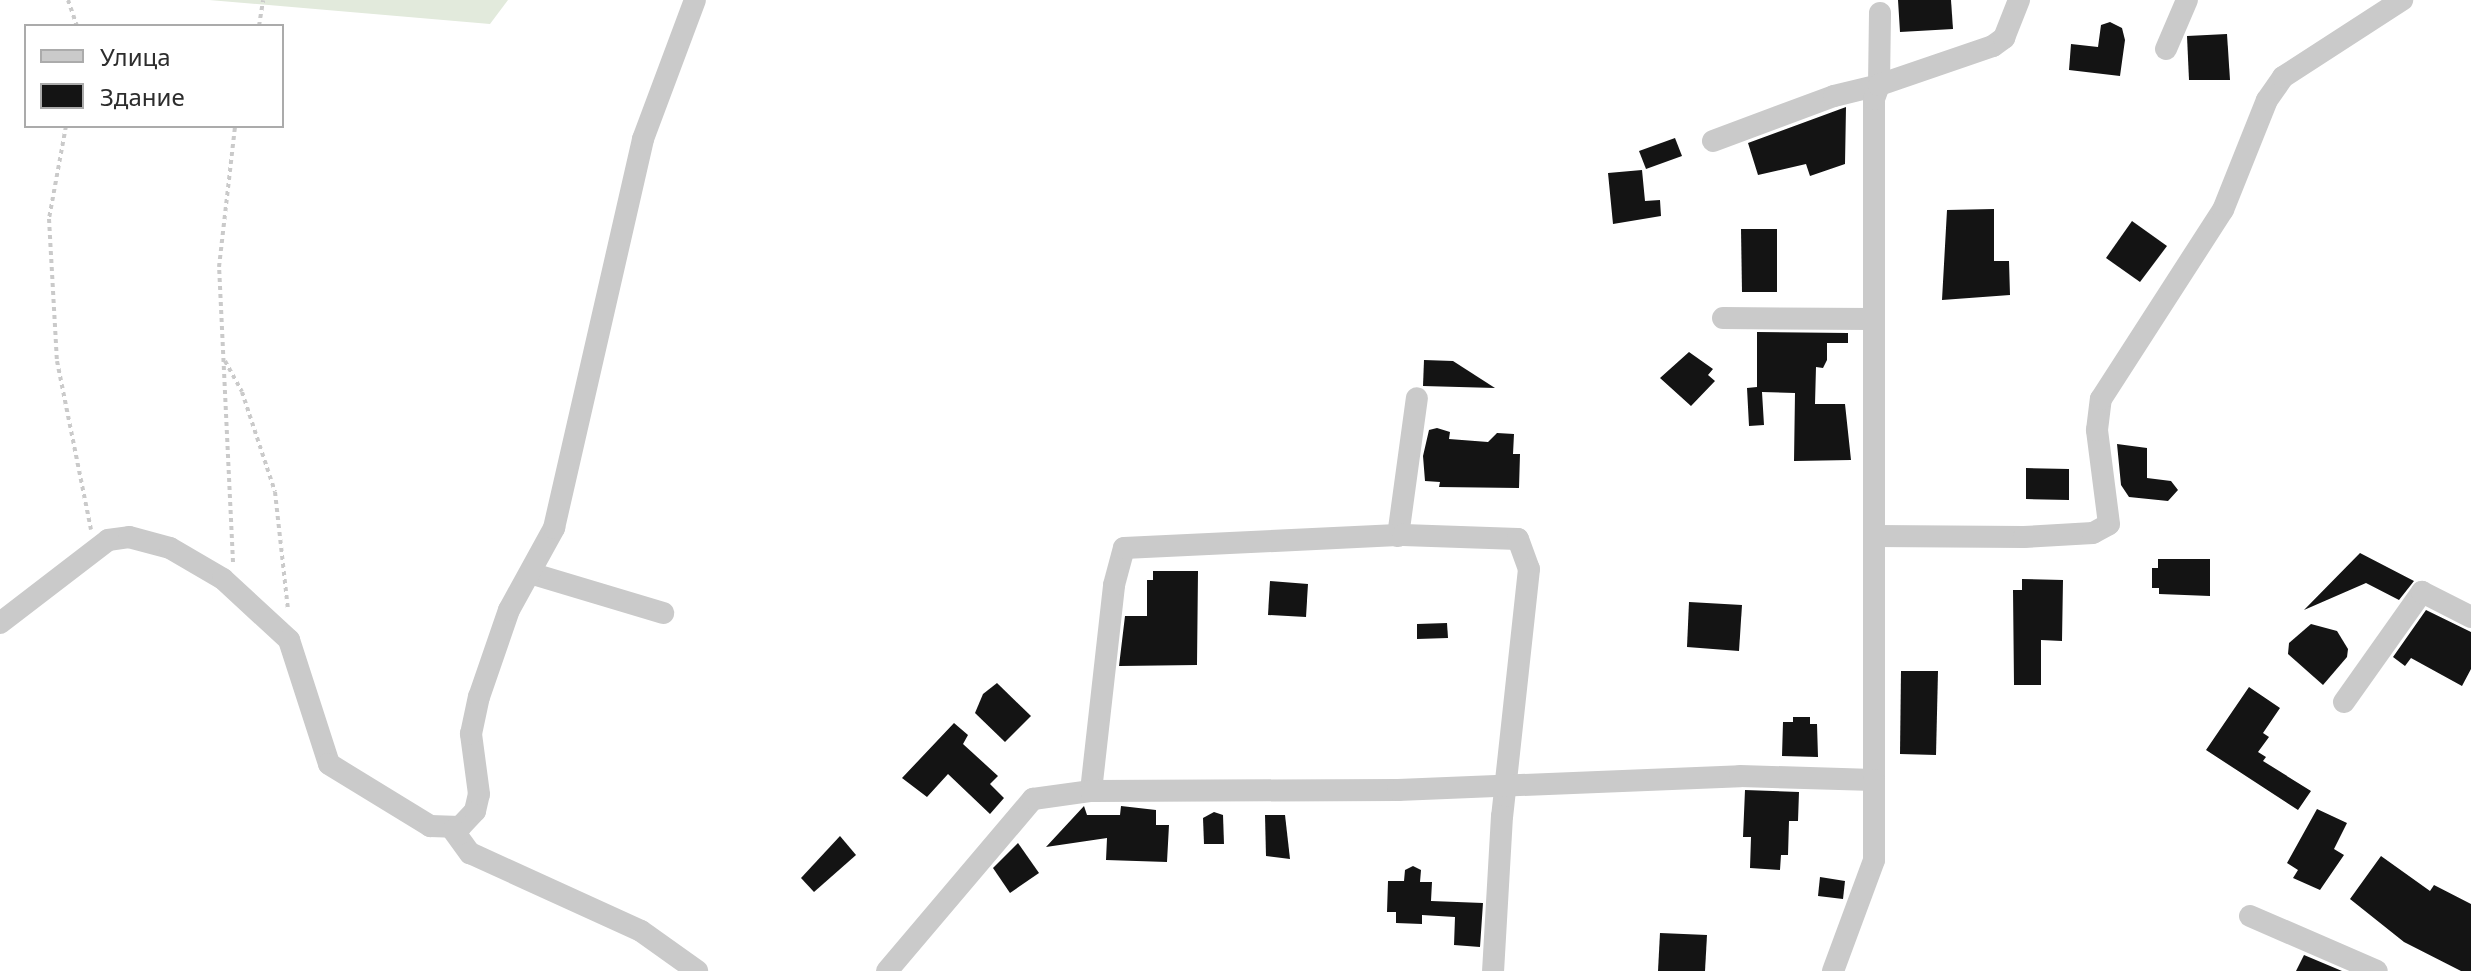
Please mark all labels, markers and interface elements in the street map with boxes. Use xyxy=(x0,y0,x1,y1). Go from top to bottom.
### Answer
legend xyxy=(24,24,284,128)
text: Улица xyxy=(100,40,171,73)
text: Здание xyxy=(100,80,185,113)

